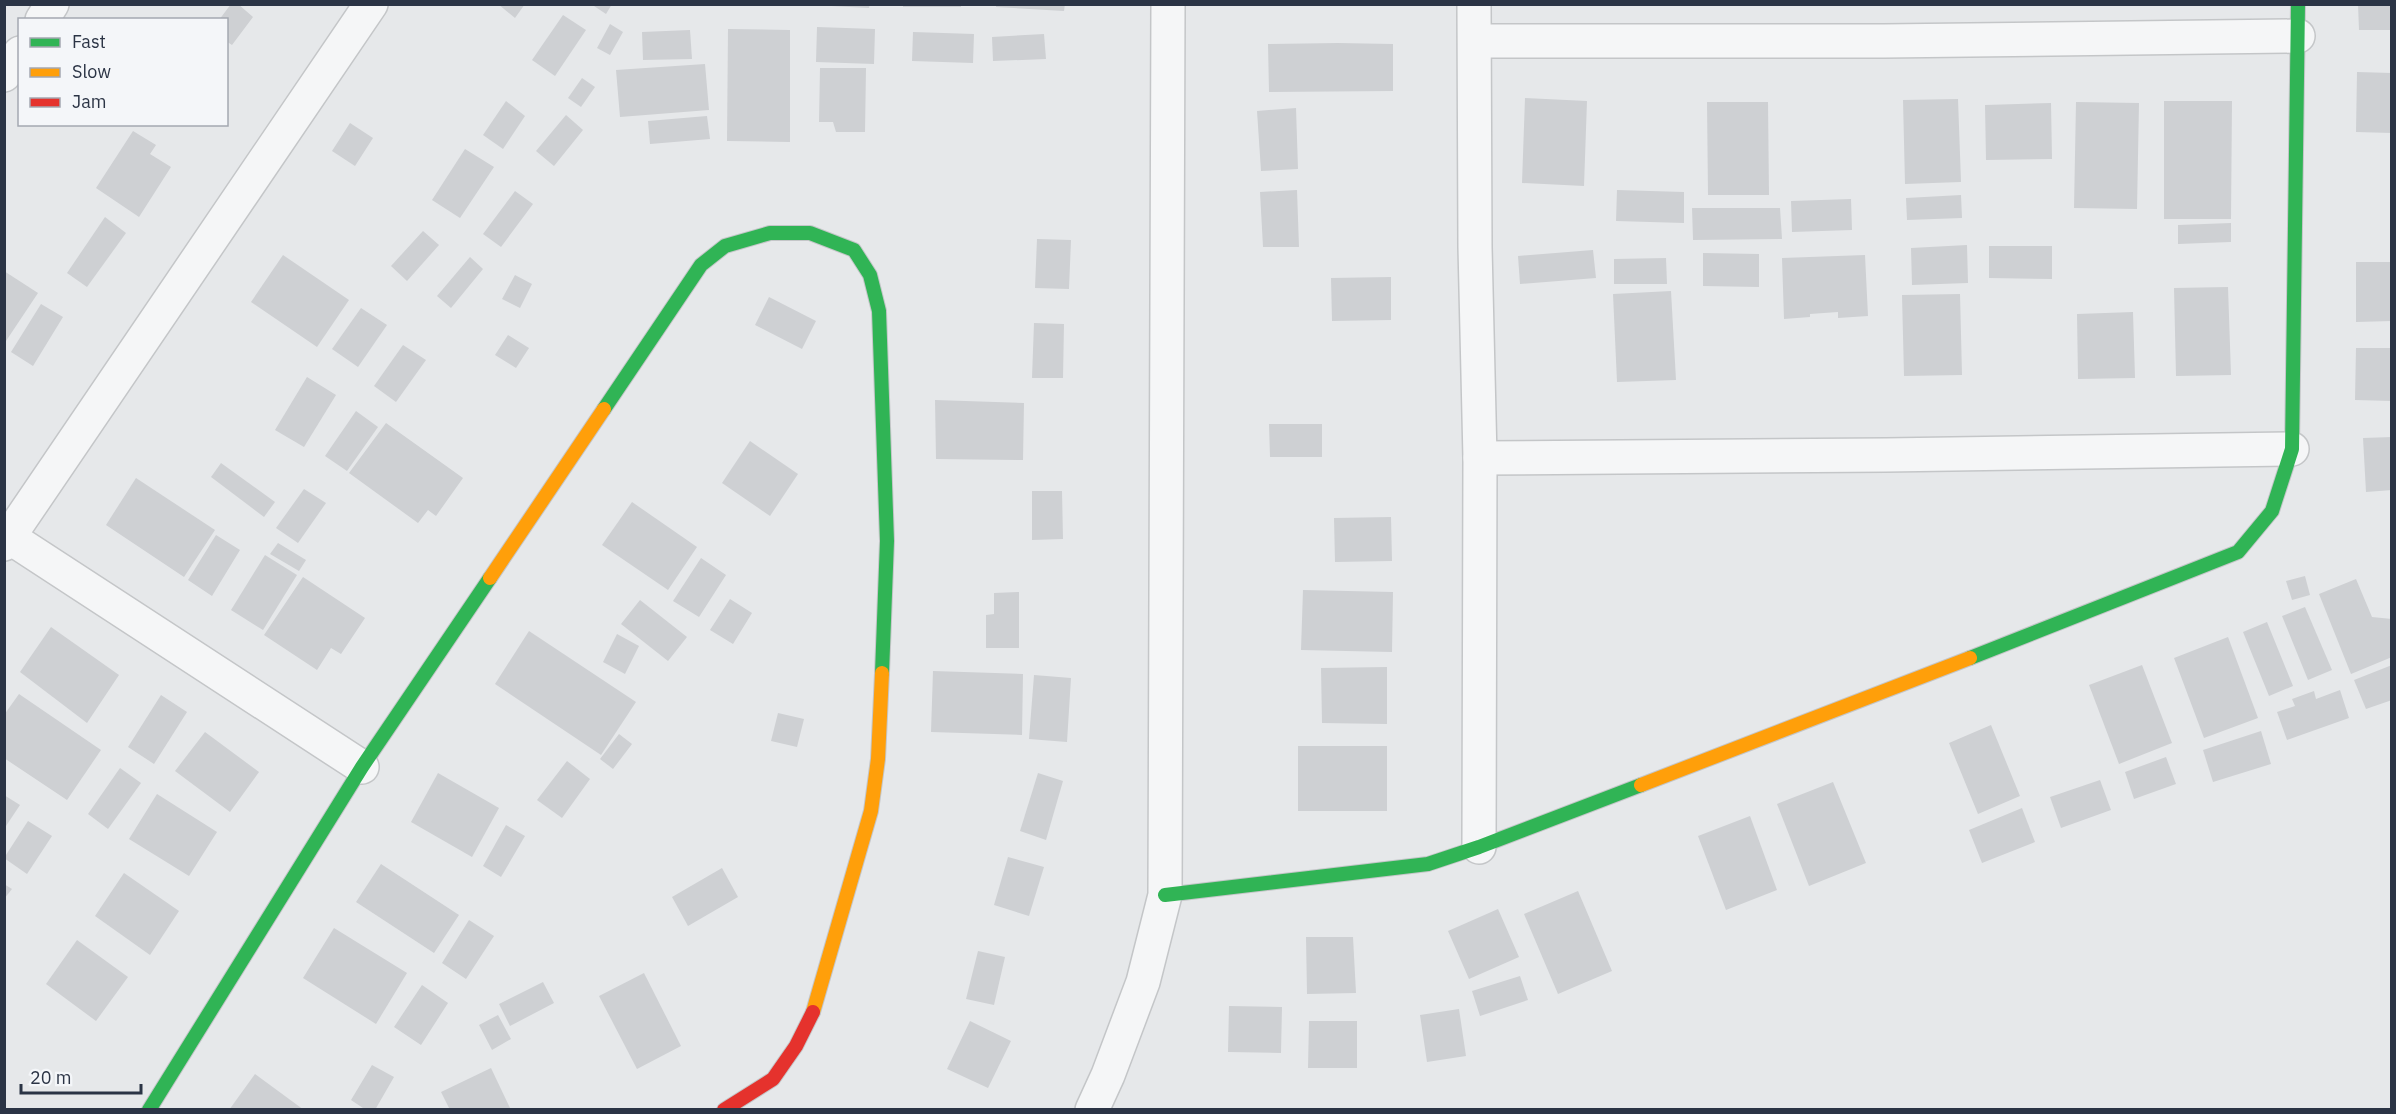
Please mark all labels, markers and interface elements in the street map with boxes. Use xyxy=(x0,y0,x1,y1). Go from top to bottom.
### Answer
legend xyxy=(18,18,228,126)
text: Fast xyxy=(72,30,106,53)
text: Slow xyxy=(72,60,111,83)
text: Jam xyxy=(72,90,107,113)
scale bar xyxy=(21,1057,141,1095)
text: 20 m xyxy=(30,1066,72,1089)

